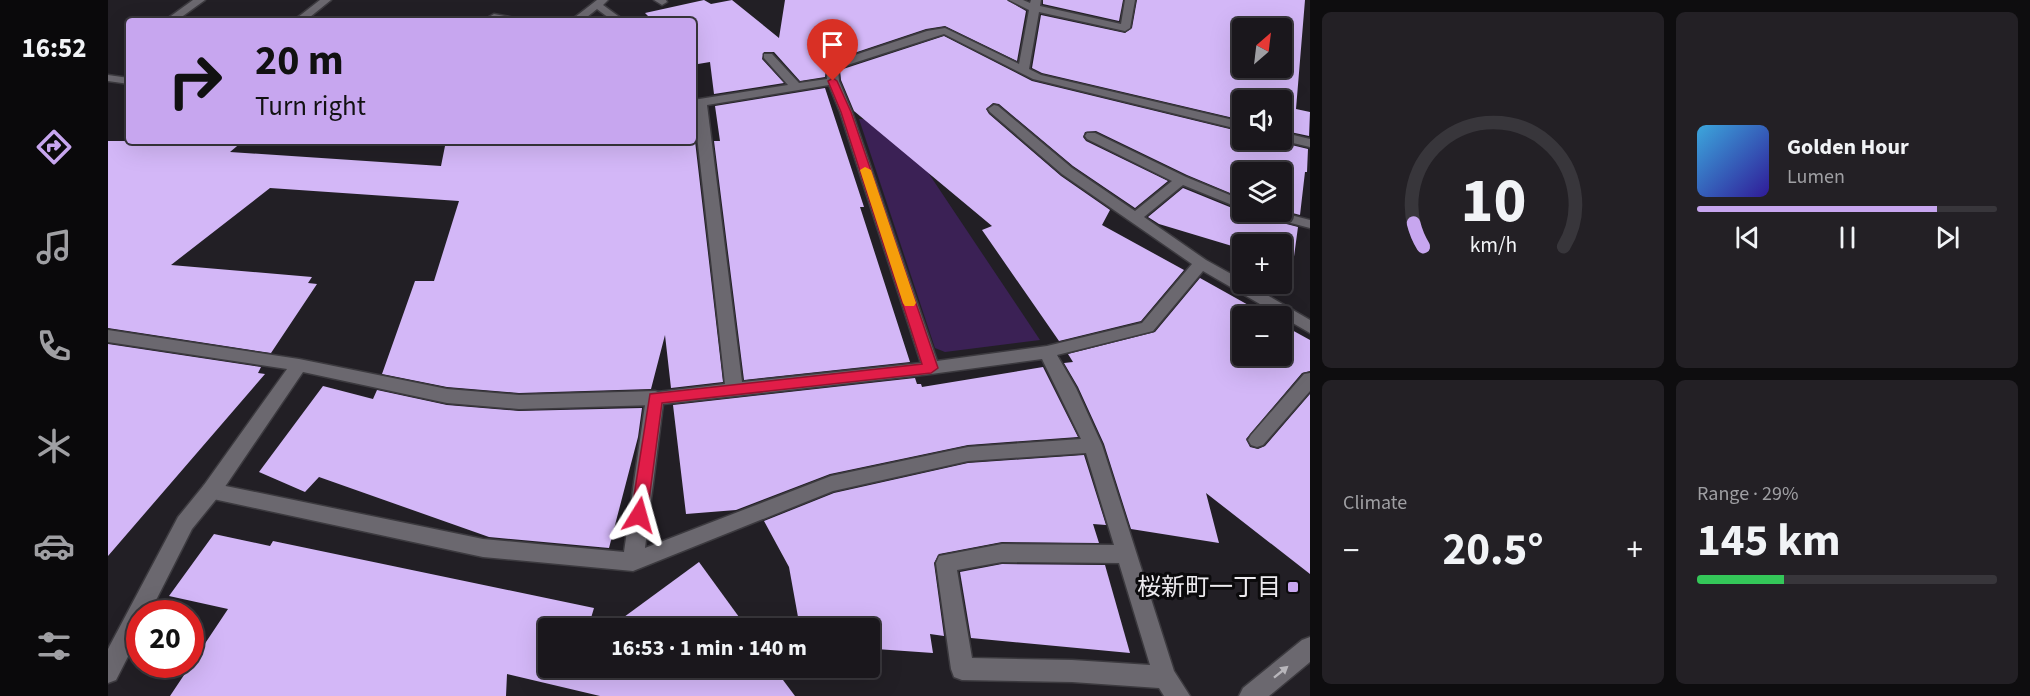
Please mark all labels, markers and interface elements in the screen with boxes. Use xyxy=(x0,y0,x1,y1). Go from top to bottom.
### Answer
north arrow xyxy=(1232,18,1292,78)
map controls xyxy=(1232,18,1292,366)
pin xyxy=(807,19,858,81)
icon: arrive xyxy=(816,28,849,61)
text: 16:52 xyxy=(21,29,87,68)
text: 20 m xyxy=(255,31,344,91)
icon: right xyxy=(156,42,234,120)
text: Turn right xyxy=(255,87,366,126)
button: sound xyxy=(1232,90,1292,150)
icon: directions xyxy=(33,126,75,168)
text: Golden Hour xyxy=(1787,131,1909,163)
text: 10 xyxy=(1460,157,1526,246)
button: layers xyxy=(1232,162,1292,222)
text: Lumen xyxy=(1787,163,1845,191)
icon: previous xyxy=(1731,221,1764,254)
icon: pause xyxy=(1831,221,1864,254)
icon: next xyxy=(1931,221,1964,254)
icon: music xyxy=(33,226,75,268)
text: km/h xyxy=(1469,230,1517,261)
button: + xyxy=(1232,234,1292,294)
button: − xyxy=(1232,306,1292,366)
icon: phone xyxy=(33,325,75,367)
icon: climate xyxy=(33,425,75,467)
text: Range · 29% xyxy=(1697,480,1798,508)
position arrow xyxy=(607,483,671,547)
text: Climate xyxy=(1343,489,1407,517)
text: 145 km xyxy=(1697,509,1841,573)
text: 20.5° xyxy=(1442,518,1544,582)
icon: car xyxy=(33,525,75,567)
text: − xyxy=(1343,527,1359,574)
text: + xyxy=(1627,527,1643,574)
place label: 桜新町一丁目 xyxy=(1137,570,1281,605)
marker: 桜新町一丁目 xyxy=(1286,580,1300,594)
speed limit sign: 20 xyxy=(126,600,204,678)
icon: filters xyxy=(33,625,75,667)
text: 16:53 · 1 min · 140 m xyxy=(611,632,807,664)
one-way arrow xyxy=(1273,666,1288,679)

